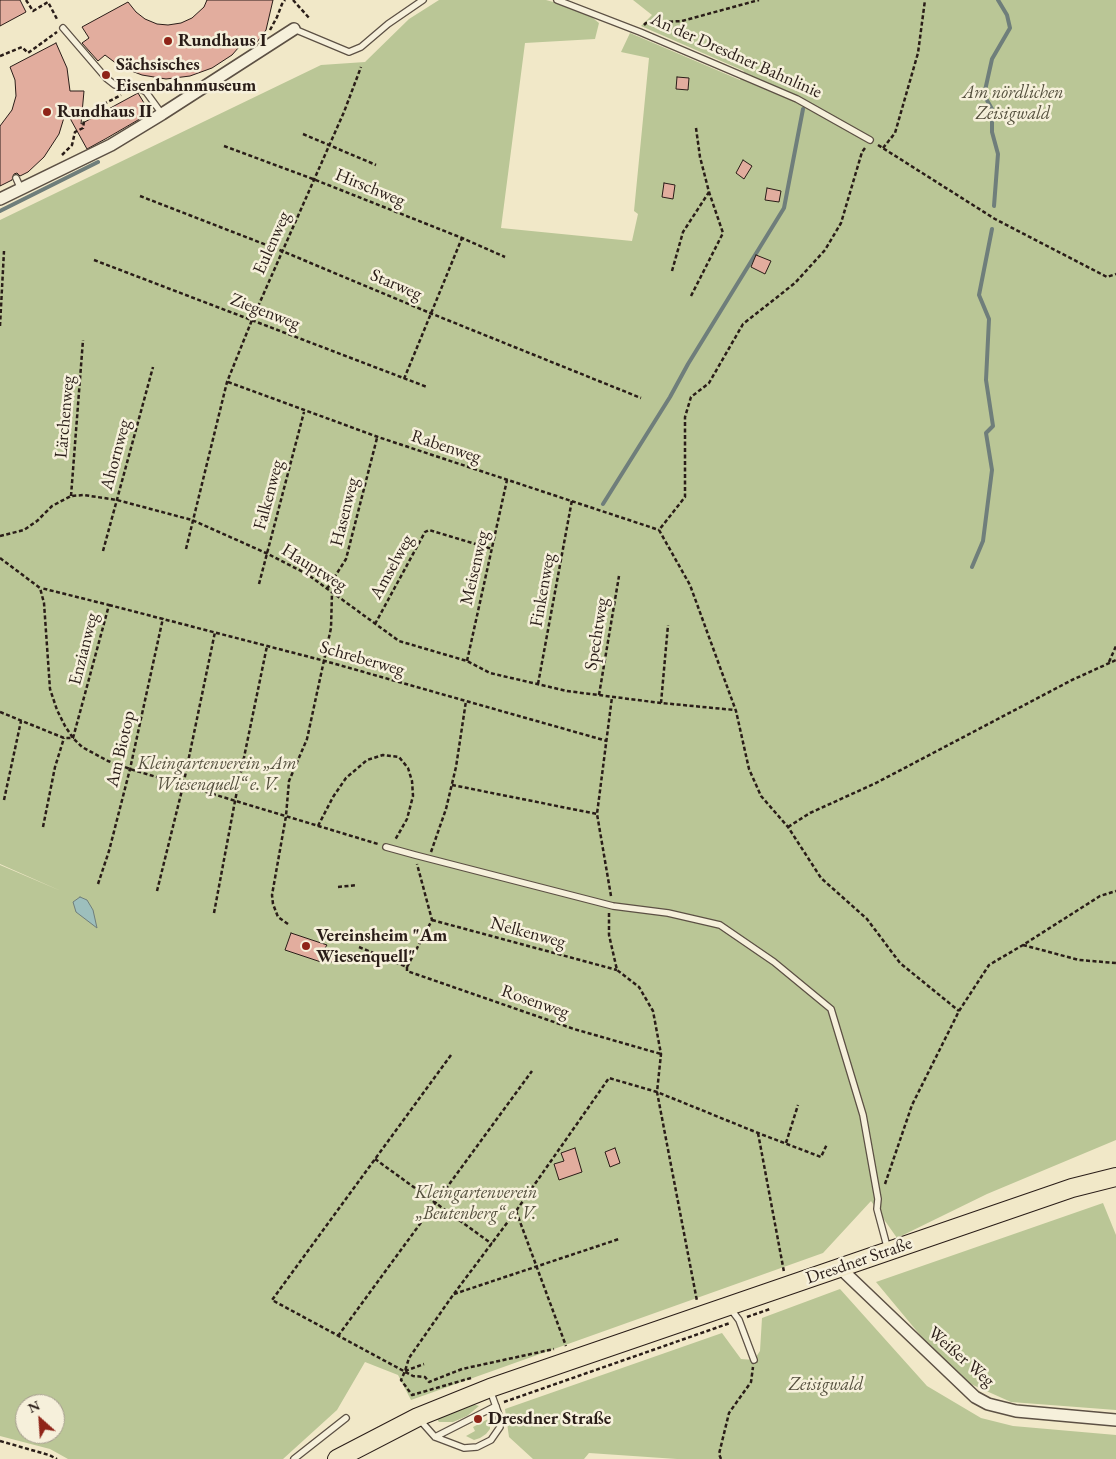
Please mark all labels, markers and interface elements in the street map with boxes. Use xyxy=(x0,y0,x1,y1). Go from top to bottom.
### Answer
street label: An der Dresdner Bahnlinie xyxy=(647,8,825,104)
place label: Rundhaus I xyxy=(178,30,267,52)
marker: Rundhaus I xyxy=(162,35,174,47)
place label: Sächsisches Eisenbahnmuseum xyxy=(116,54,256,96)
marker: Sächsisches Eisenbahnmuseum xyxy=(100,69,112,81)
park label: Am nördlichen Zeisigwald xyxy=(962,82,1064,125)
place label: Rundhaus II xyxy=(57,101,152,123)
marker: Rundhaus II xyxy=(41,106,53,118)
street label: Hirschweg xyxy=(332,164,408,212)
street label: Eulenweg xyxy=(249,208,295,278)
street label: Starweg xyxy=(367,265,425,305)
street label: Ziegenweg xyxy=(227,289,303,335)
street label: Lärchenweg xyxy=(51,375,79,459)
street label: Ahornweg xyxy=(96,417,136,493)
street label: Rabenweg xyxy=(408,426,484,468)
street label: Falkenweg xyxy=(249,458,289,532)
street label: Hasenweg xyxy=(326,475,364,549)
street label: Meisenweg xyxy=(456,529,494,607)
street label: Amselweg xyxy=(366,531,418,603)
street label: Hauptweg xyxy=(277,540,351,596)
street label: Finkenweg xyxy=(526,552,560,628)
street label: Spechtweg xyxy=(581,596,613,672)
street label: Enzianweg xyxy=(65,611,103,687)
street label: Schreberweg xyxy=(317,637,407,681)
street label: Am Biotop xyxy=(102,709,140,789)
park label: Kleingartenverein „Am Wiesenquell“ e. V. xyxy=(138,753,296,796)
street label: Nelkenweg xyxy=(488,913,568,953)
place label: Vereinsheim "Am Wiesenquell" xyxy=(316,925,447,968)
marker: Vereinsheim "Am Wiesenquell" xyxy=(300,940,312,952)
street label: Rosenweg xyxy=(498,980,572,1024)
park label: Kleingartenverein „Beutenberg“ e. V. xyxy=(415,1182,537,1224)
street label: Dresdner Straße xyxy=(803,1233,915,1289)
street label: Weißer Weg xyxy=(923,1322,999,1392)
park label: Zeisigwald xyxy=(789,1374,863,1396)
north arrow xyxy=(15,1394,65,1444)
text: N xyxy=(25,1396,43,1417)
place label: Dresdner Straße xyxy=(488,1408,611,1430)
marker: Dresdner Straße xyxy=(472,1413,484,1425)

